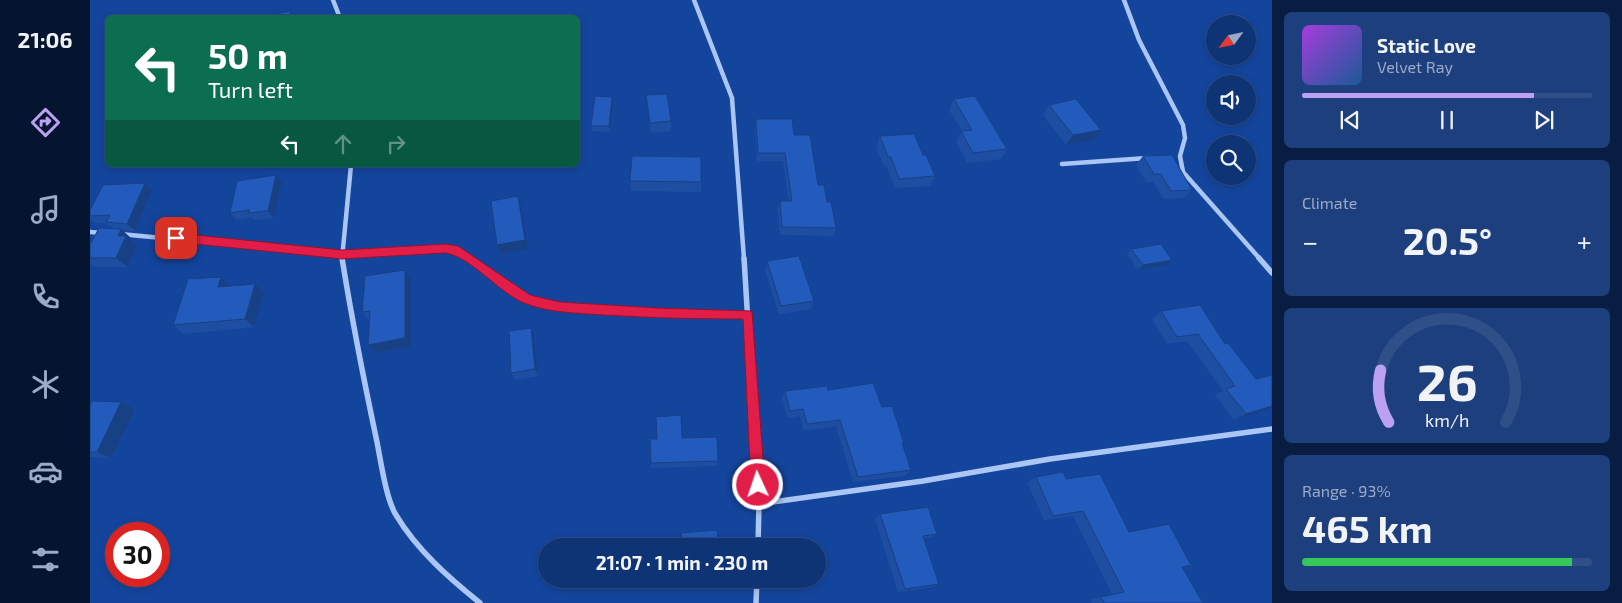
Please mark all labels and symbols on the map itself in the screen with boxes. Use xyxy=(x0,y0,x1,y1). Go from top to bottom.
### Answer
north arrow xyxy=(1206,15,1256,65)
pin xyxy=(155,217,197,259)
position arrow xyxy=(731,458,783,510)
speed limit sign: 30 xyxy=(105,522,170,587)

